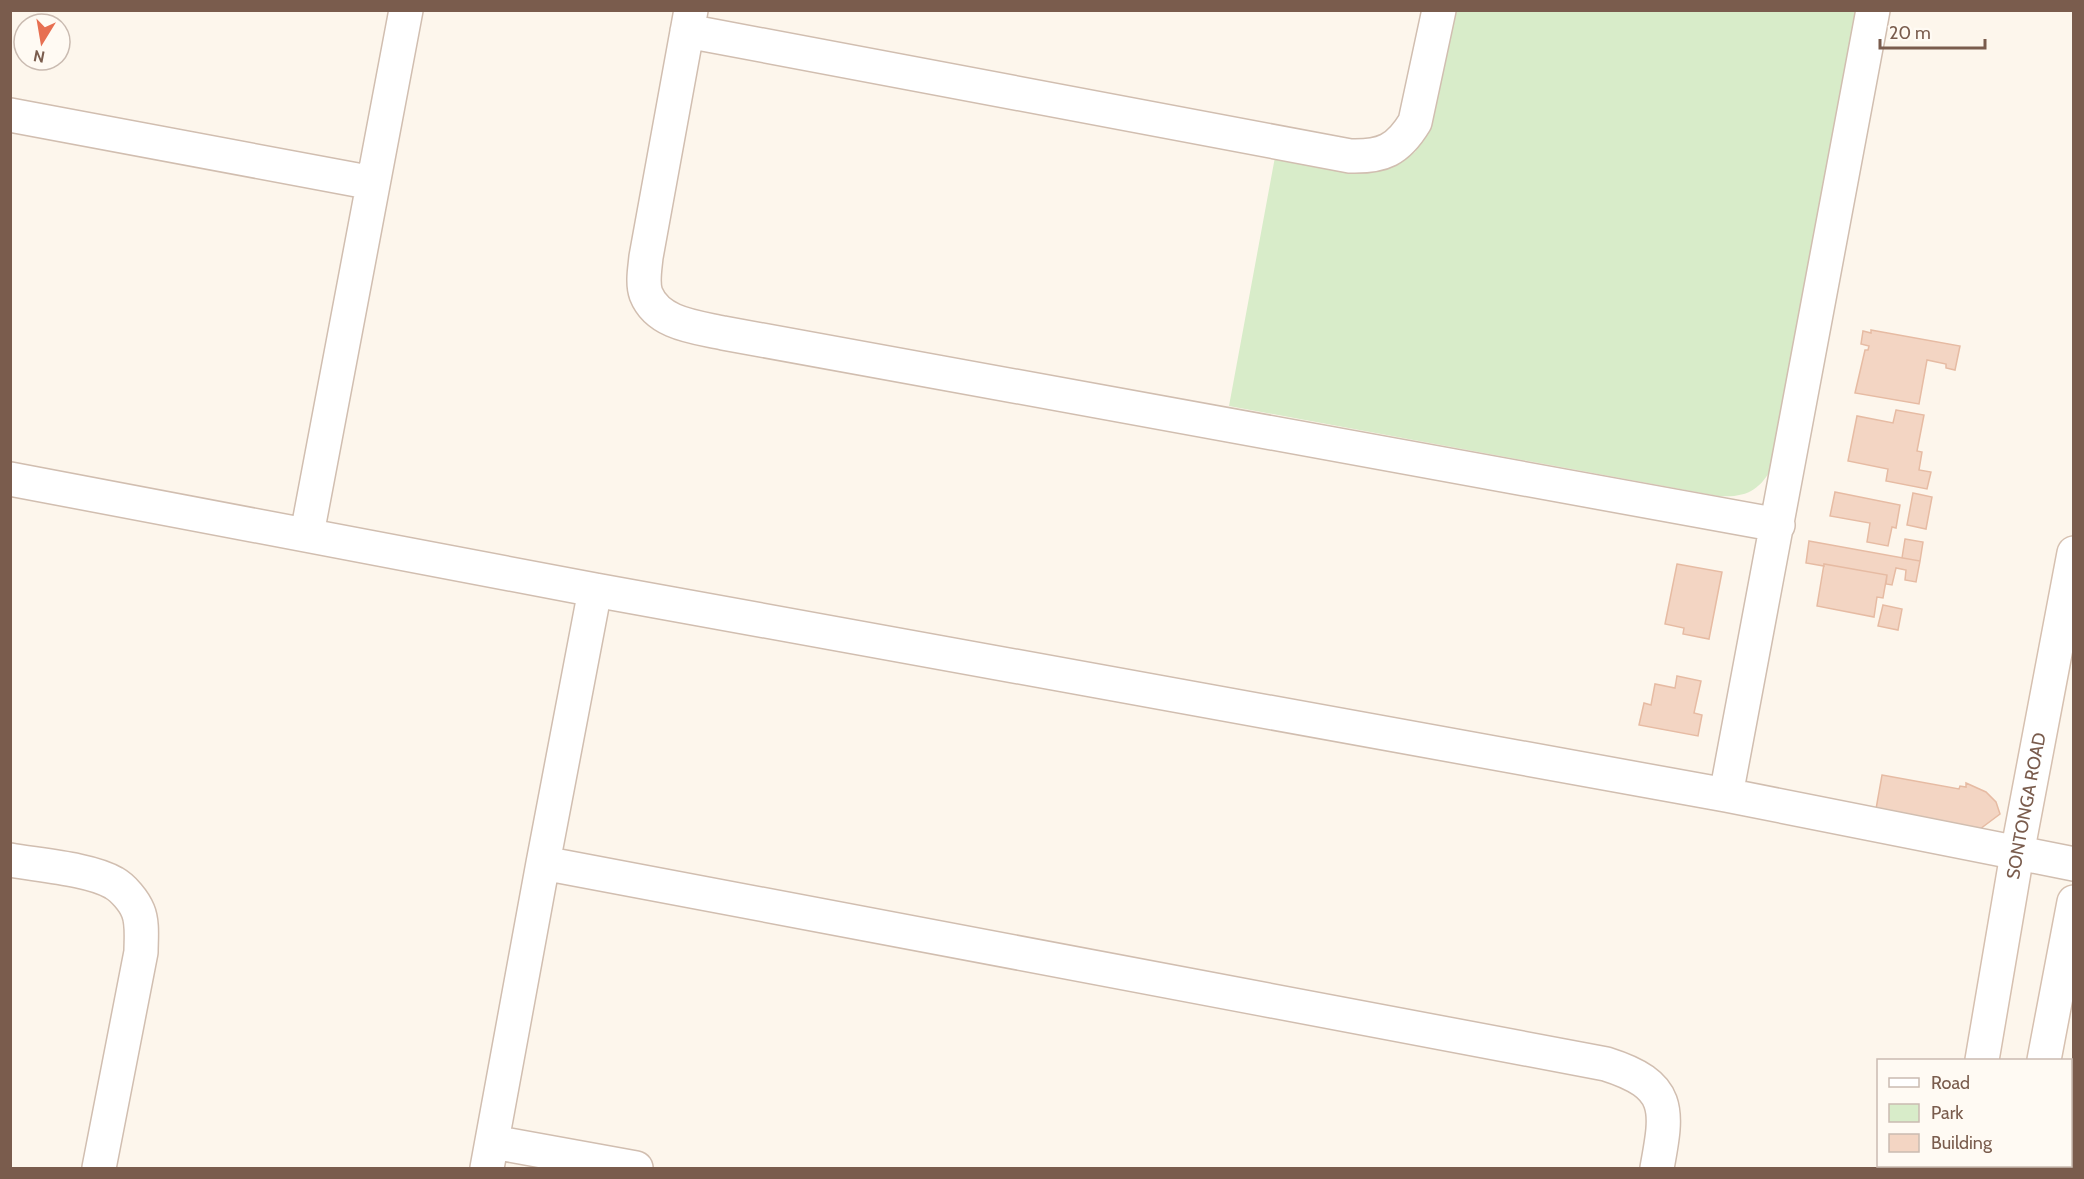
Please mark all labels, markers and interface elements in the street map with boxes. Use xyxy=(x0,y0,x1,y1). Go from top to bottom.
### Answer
north arrow xyxy=(12,12,72,72)
scale bar xyxy=(1880,12,1985,50)
text: 20 m xyxy=(1889,22,1931,44)
text: N xyxy=(32,46,47,67)
street label: SONTONGA ROAD xyxy=(2002,731,2051,881)
legend xyxy=(1877,1059,2072,1167)
text: Road xyxy=(1931,1072,1970,1094)
text: Park xyxy=(1931,1102,1964,1124)
text: Building xyxy=(1931,1132,1993,1154)

